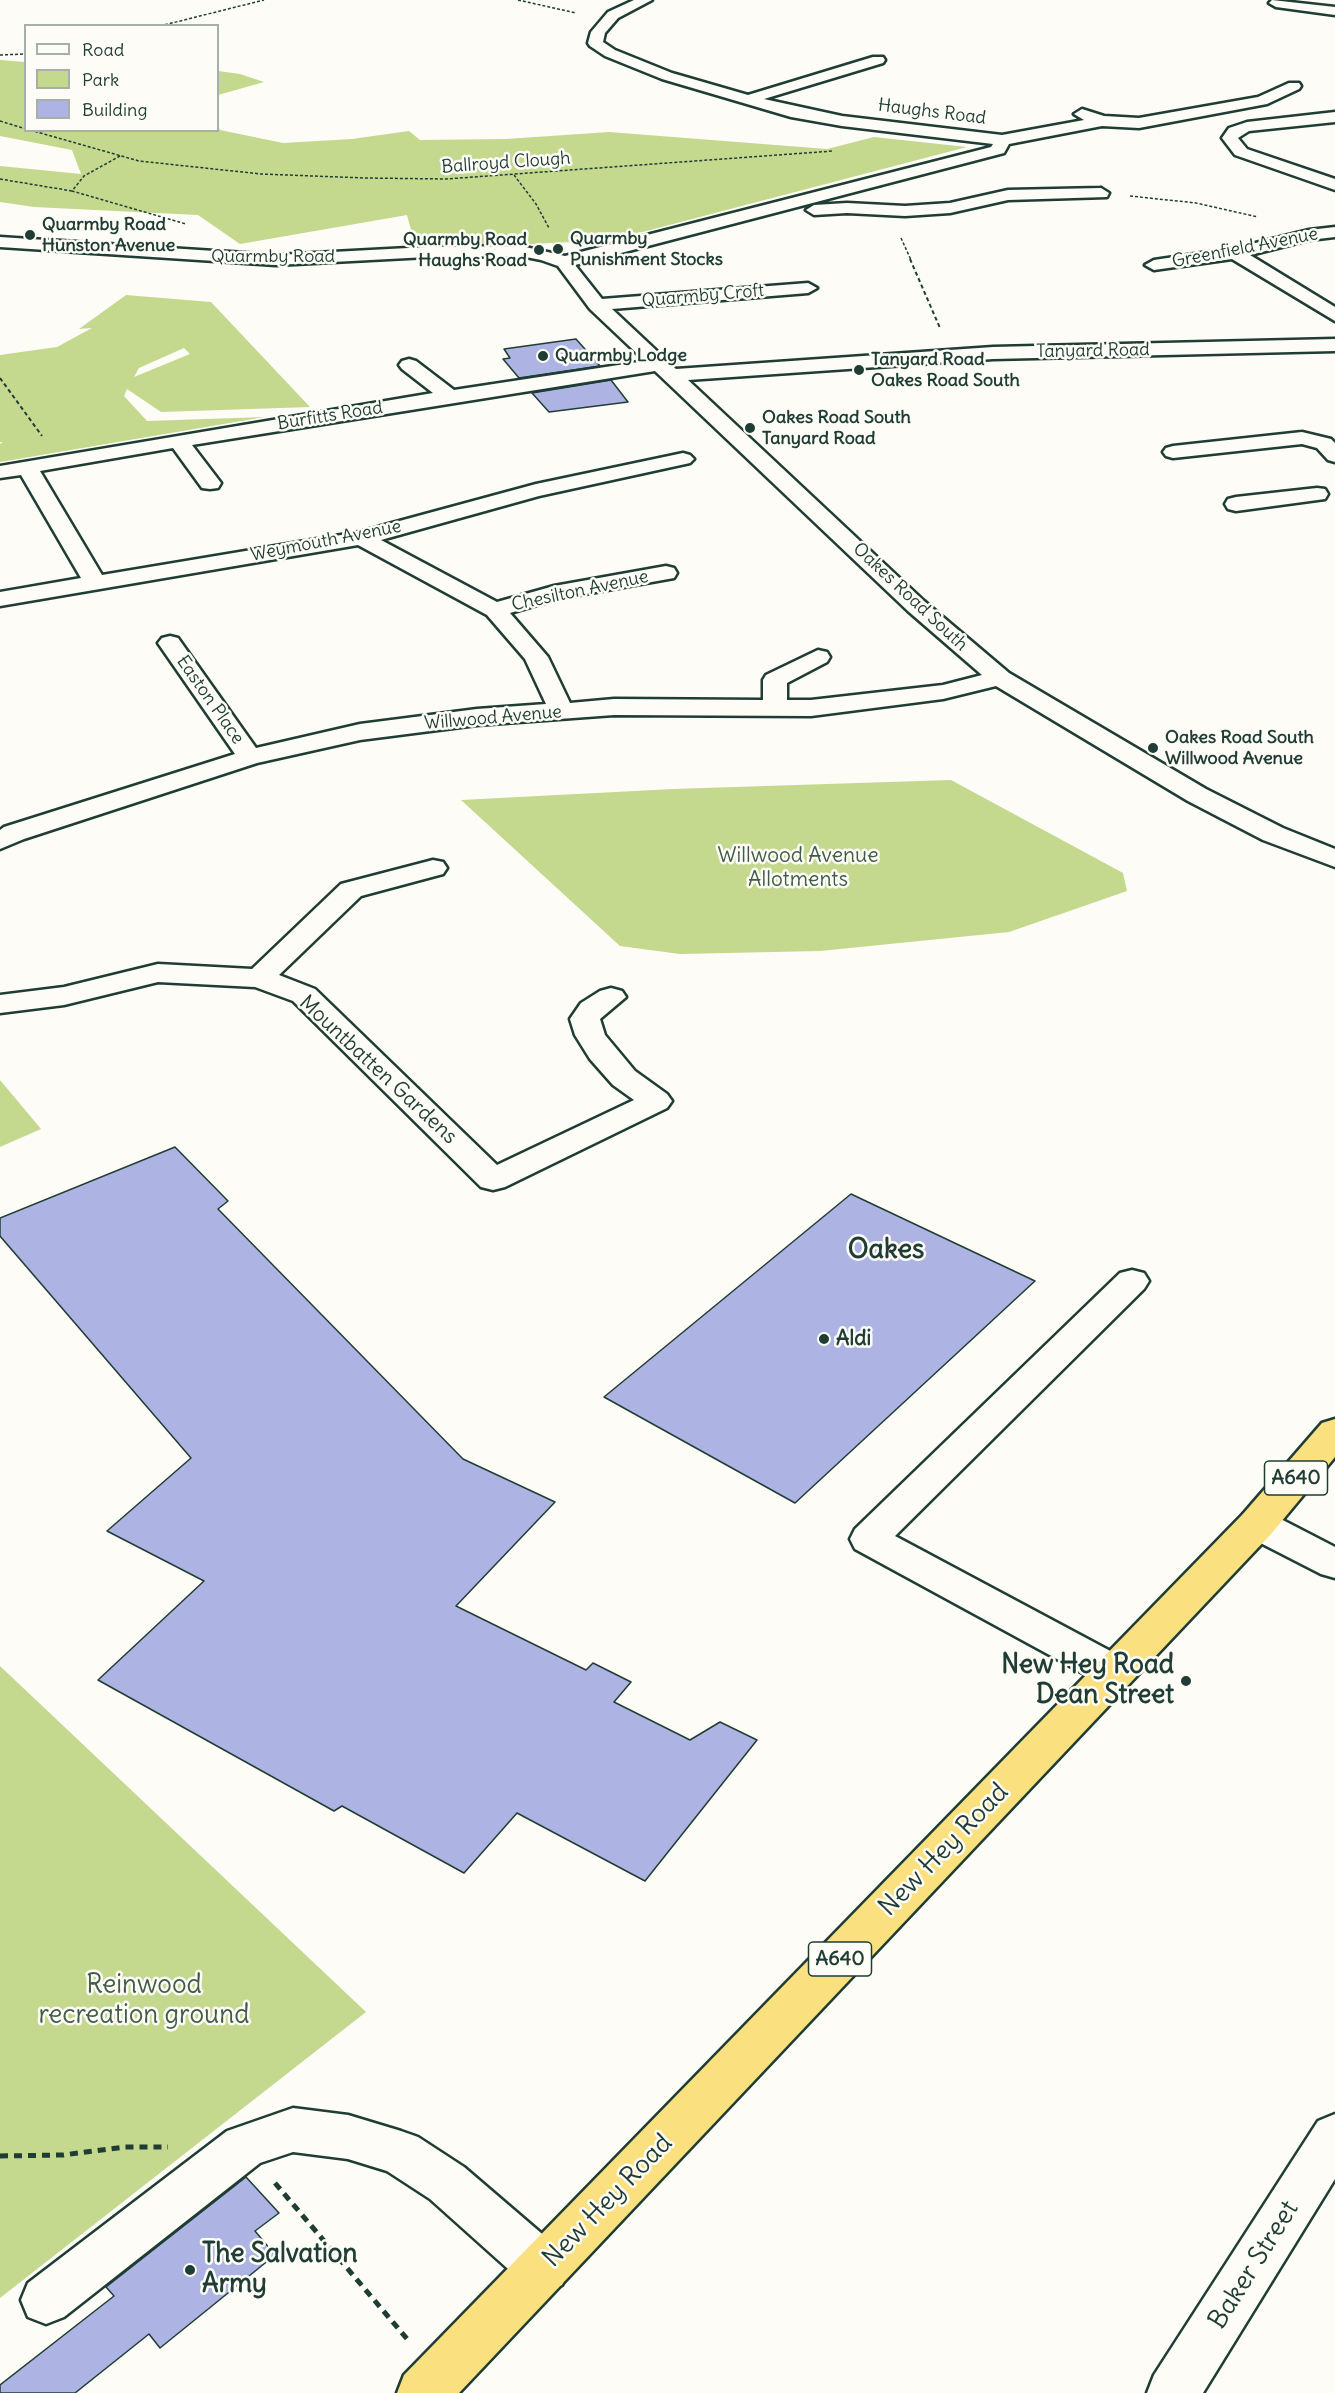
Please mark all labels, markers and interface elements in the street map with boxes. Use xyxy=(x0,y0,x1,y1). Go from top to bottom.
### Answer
legend xyxy=(24,24,219,132)
text: Road xyxy=(82,38,124,61)
text: Park xyxy=(82,68,119,91)
street label: Haughs Road xyxy=(877,95,987,129)
text: Building xyxy=(82,98,147,121)
street label: Ballroyd Clough xyxy=(441,148,571,178)
place label: Quarmby Road Hunston Avenue xyxy=(42,214,175,256)
street label: Greenfield Avenue xyxy=(1170,223,1320,273)
marker: Quarmby Road Hunston Avenue xyxy=(23,228,37,242)
place label: Quarmby Punishment Stocks xyxy=(570,228,723,270)
place label: Quarmby Road Haughs Road xyxy=(403,229,527,272)
marker: Quarmby Punishment Stocks xyxy=(551,242,565,256)
marker: Quarmby Road Haughs Road xyxy=(532,243,546,257)
street label: Quarmby Road xyxy=(211,246,335,268)
street label: Quarmby Croft xyxy=(641,280,765,312)
street label: Tanyard Road xyxy=(1036,339,1150,363)
place label: Quarmby Lodge xyxy=(555,345,687,367)
marker: Quarmby Lodge xyxy=(536,349,550,363)
place label: Tanyard Road Oakes Road South xyxy=(871,349,1020,392)
marker: Tanyard Road Oakes Road South xyxy=(852,363,866,377)
street label: Burfitts Road xyxy=(276,397,384,435)
place label: Oakes Road South Tanyard Road xyxy=(762,407,911,450)
marker: Oakes Road South Tanyard Road xyxy=(743,421,757,435)
street label: Weymouth Avenue xyxy=(249,516,403,566)
street label: Oakes Road South xyxy=(848,538,972,656)
street label: Chesilton Avenue xyxy=(510,566,650,616)
street label: Easton Place xyxy=(172,652,248,748)
street label: Willwood Avenue xyxy=(423,701,563,735)
place label: Oakes Road South Willwood Avenue xyxy=(1165,727,1314,770)
marker: Oakes Road South Willwood Avenue xyxy=(1146,741,1160,755)
park label: Willwood Avenue Allotments xyxy=(717,843,879,893)
street label: Mountbatten Gardens xyxy=(294,990,462,1150)
district label: Oakes xyxy=(848,1234,924,1266)
place label: Aldi xyxy=(836,1326,871,1352)
marker: Aldi xyxy=(817,1332,831,1346)
road number: A640 xyxy=(1264,1461,1328,1495)
place label: New Hey Road Dean Street xyxy=(1001,1650,1174,1712)
marker: New Hey Road Dean Street xyxy=(1179,1674,1193,1688)
street label: New Hey Road xyxy=(873,1777,1015,1923)
road number: A640 xyxy=(808,1942,872,1976)
park label: Reinwood recreation ground xyxy=(38,1970,250,2032)
street label: New Hey Road xyxy=(537,2128,679,2274)
street label: Baker Street xyxy=(1202,2195,1306,2335)
place label: The Salvation Army xyxy=(202,2239,358,2300)
marker: The Salvation Army xyxy=(183,2263,197,2277)

